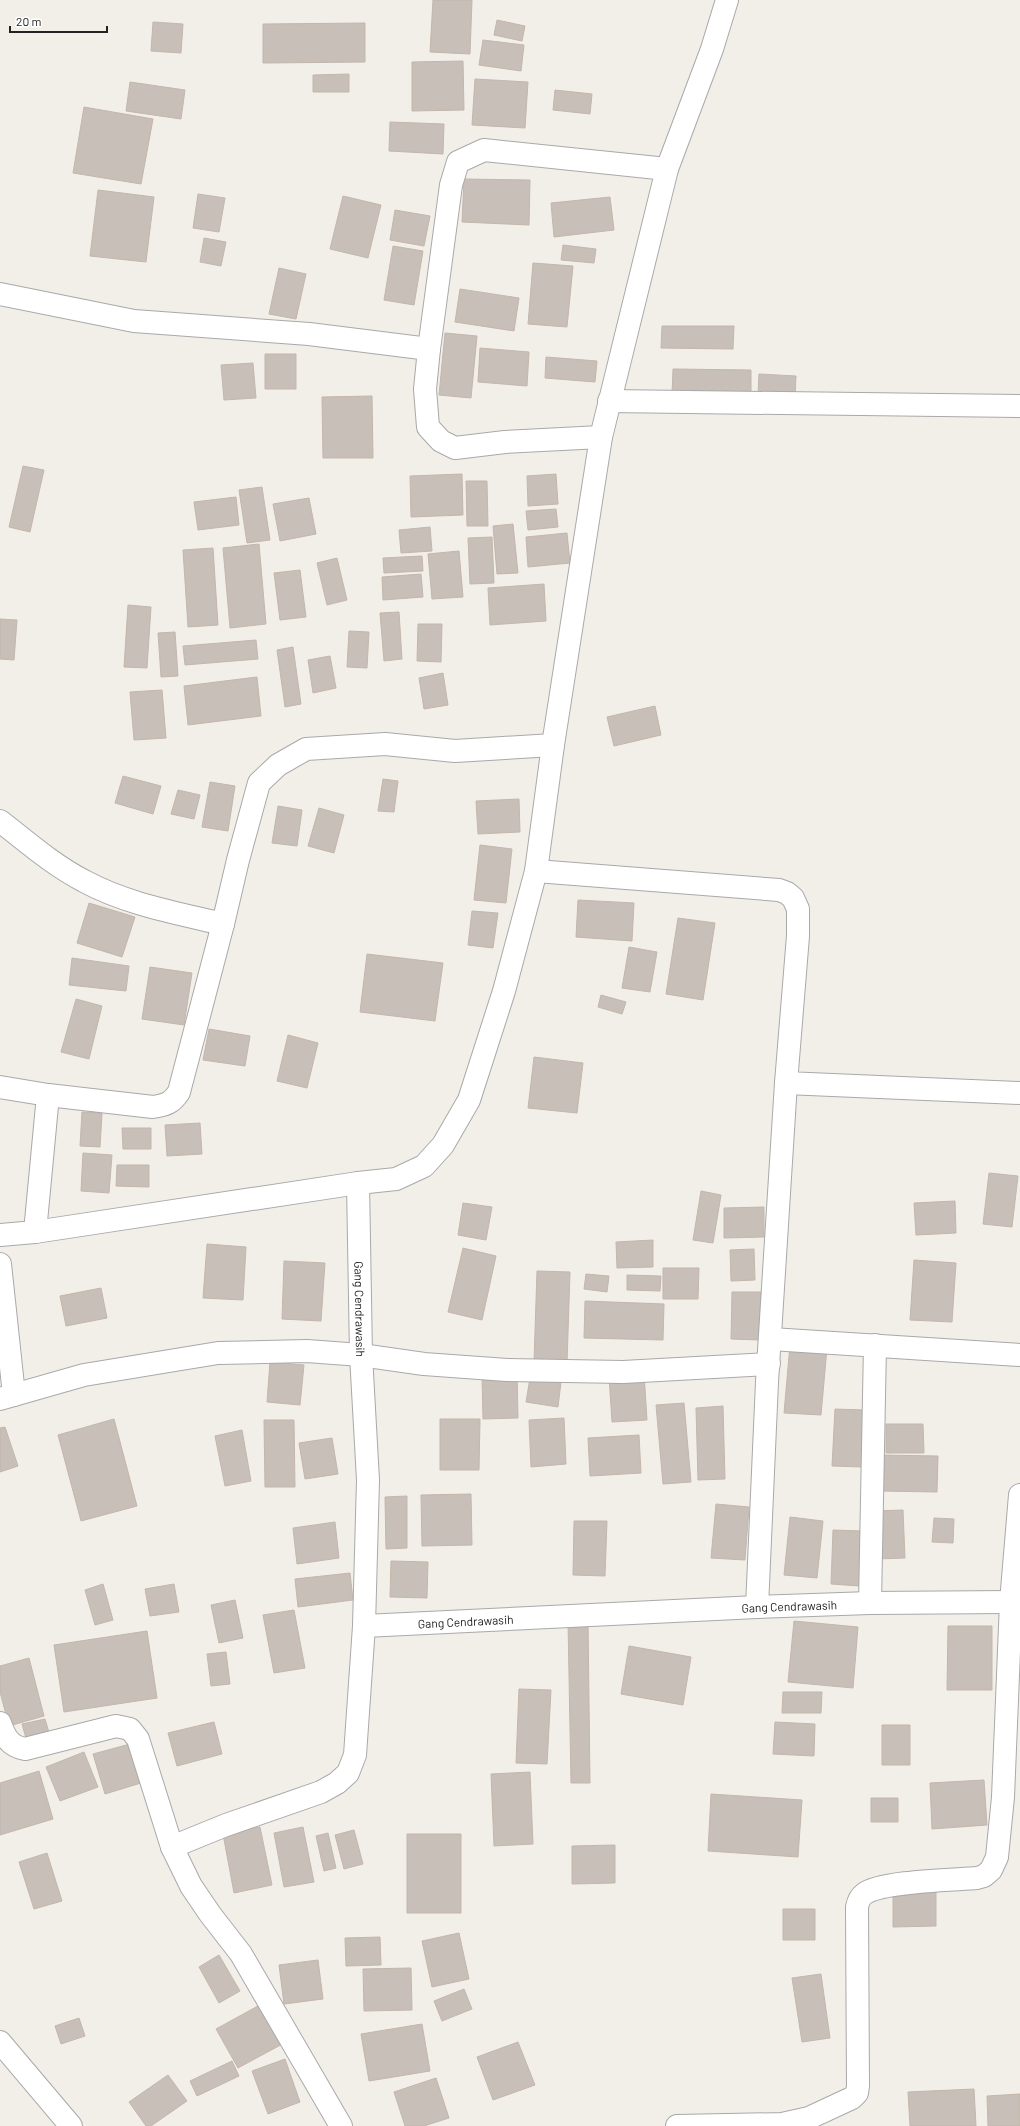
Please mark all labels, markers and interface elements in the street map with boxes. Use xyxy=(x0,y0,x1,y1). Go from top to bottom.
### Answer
scale bar xyxy=(10,8,107,34)
text: 20 m xyxy=(16,14,42,28)
street label: Gang Cendrawasih xyxy=(352,1261,368,1357)
street label: Gang Cendrawasih xyxy=(741,1597,837,1615)
street label: Gang Cendrawasih xyxy=(417,1612,514,1630)

